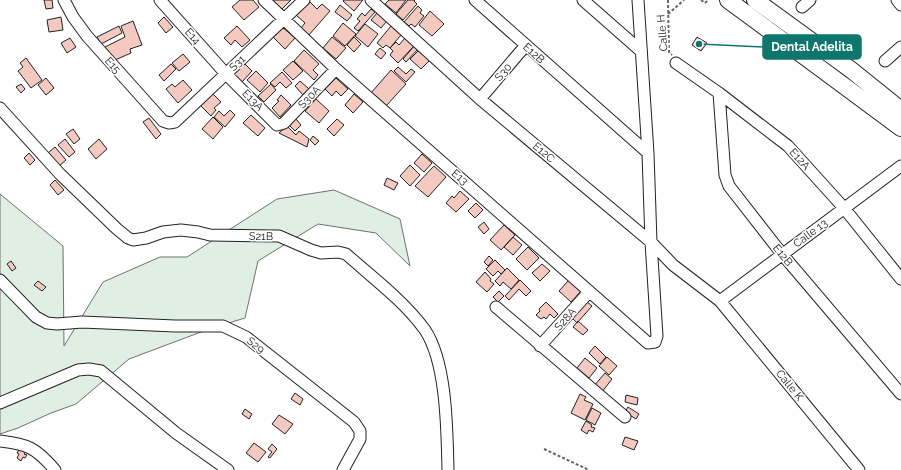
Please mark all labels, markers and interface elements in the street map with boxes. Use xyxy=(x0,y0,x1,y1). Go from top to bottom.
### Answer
street label: Calle H xyxy=(654,14,671,52)
street label: E14 xyxy=(182,26,203,47)
callout: Dental Adelita xyxy=(763,35,861,59)
street label: E12B xyxy=(520,40,547,66)
text: Dental Adelita xyxy=(771,40,853,54)
street label: S31 xyxy=(227,53,248,74)
street label: E15 xyxy=(102,55,123,76)
street label: S30 xyxy=(492,61,515,84)
street label: S30A xyxy=(295,83,324,111)
street label: E13A xyxy=(239,87,266,114)
street label: E12C xyxy=(530,139,558,166)
street label: E12A xyxy=(787,146,813,173)
street label: E13 xyxy=(449,167,471,188)
street label: Calle 13 xyxy=(791,216,830,250)
street label: S21B xyxy=(249,230,273,243)
street label: E12B xyxy=(770,242,795,269)
street label: S28A xyxy=(552,305,579,333)
street label: S29 xyxy=(244,334,267,356)
street label: Calle K xyxy=(773,367,807,404)

